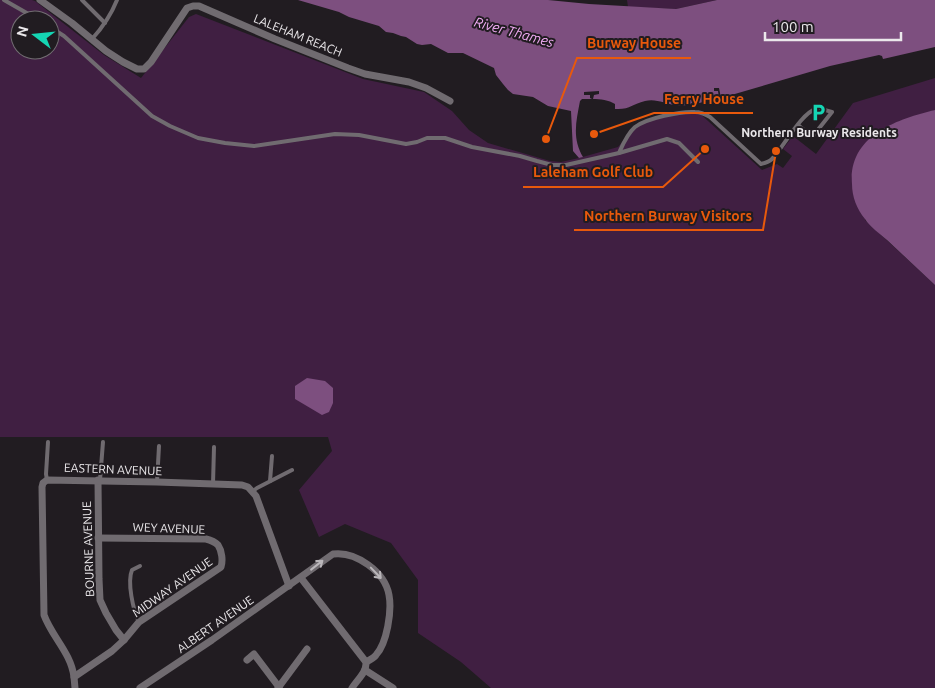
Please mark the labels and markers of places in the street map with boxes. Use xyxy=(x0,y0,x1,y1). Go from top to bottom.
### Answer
callout: Burway House xyxy=(577,29,691,58)
callout: Ferry House xyxy=(654,84,753,113)
parking icon: Northern Burway Residents xyxy=(809,103,829,123)
place label: Northern Burway Residents xyxy=(741,126,897,139)
callout: Laleham Golf Club xyxy=(523,158,663,187)
callout: Northern Burway Visitors xyxy=(574,201,763,230)

